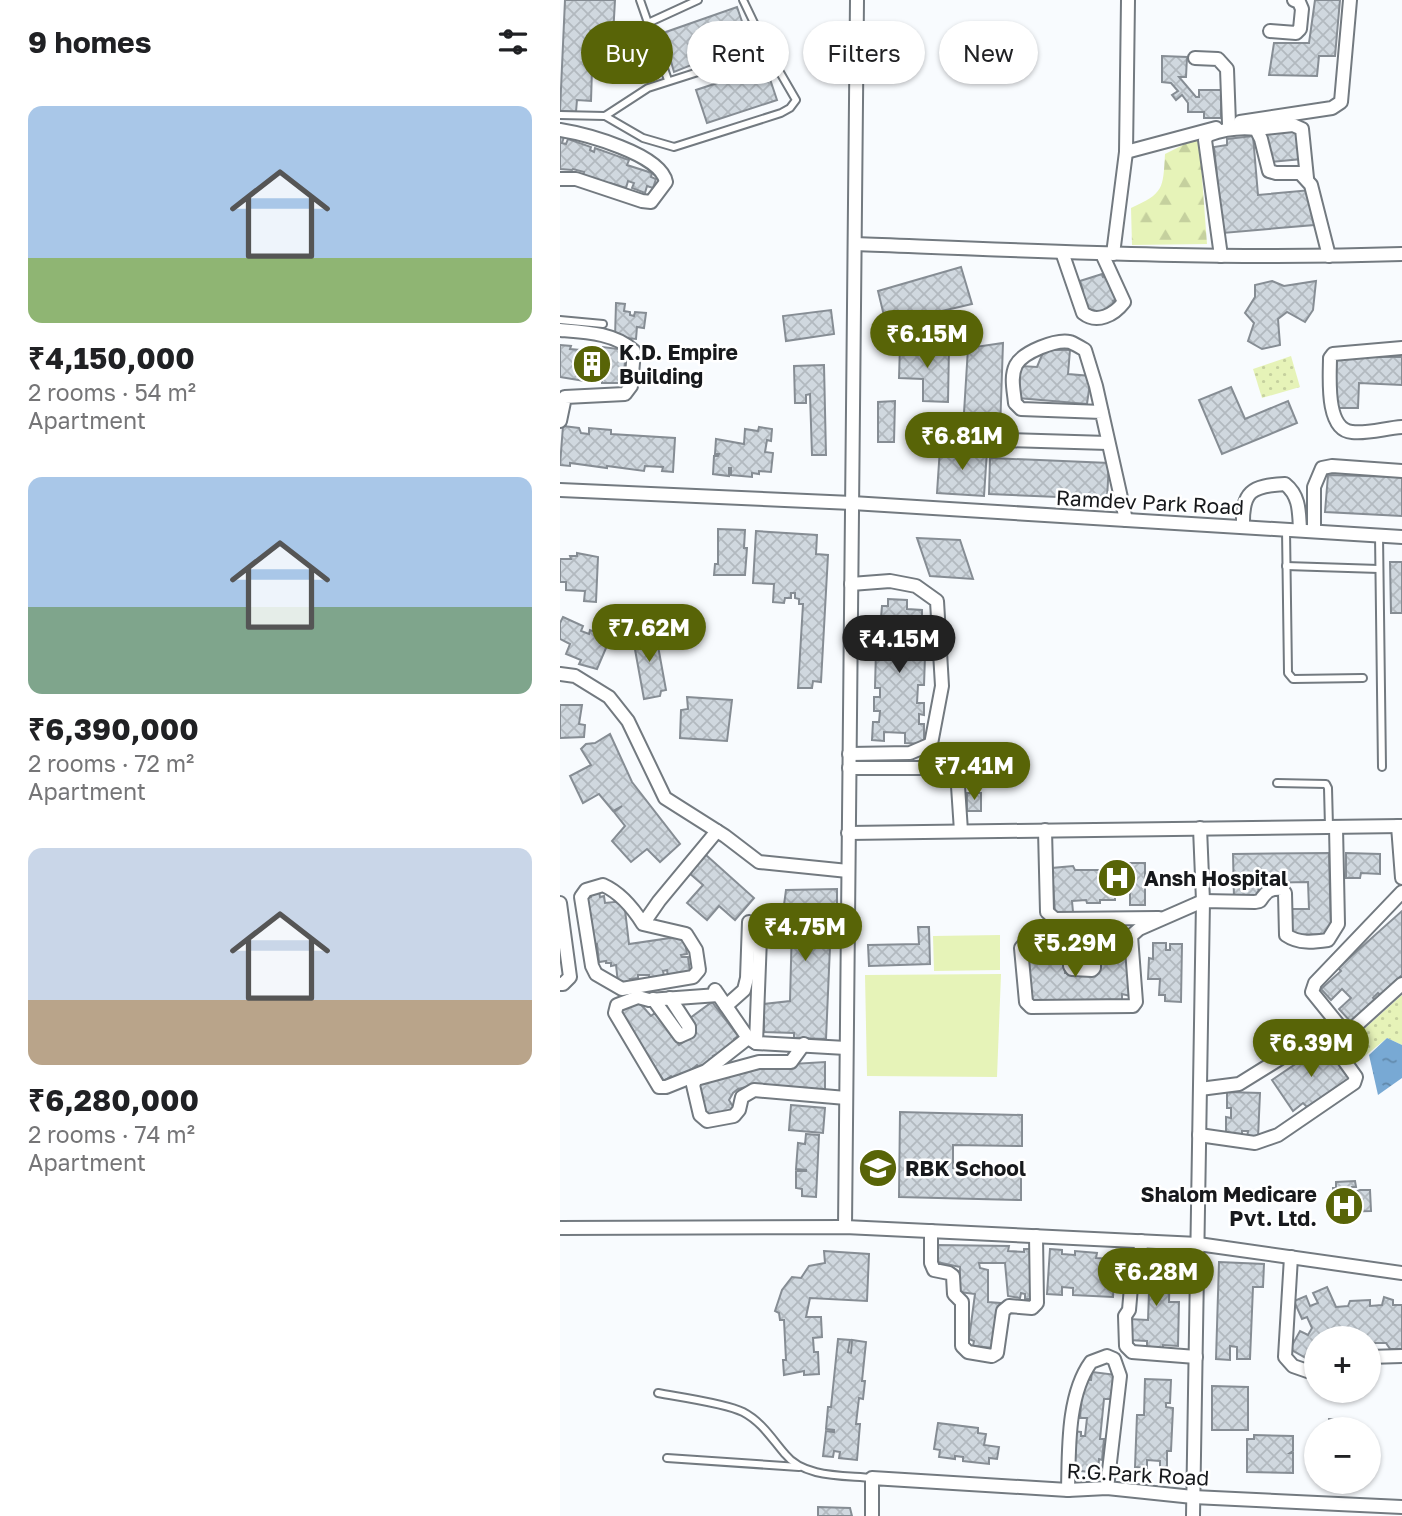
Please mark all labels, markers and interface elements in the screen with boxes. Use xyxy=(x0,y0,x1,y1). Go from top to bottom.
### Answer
chip: Buy xyxy=(581,21,673,84)
chip: Rent xyxy=(687,21,789,84)
chip: Filters xyxy=(803,21,925,84)
chip: New xyxy=(939,21,1038,84)
icon: filters xyxy=(494,23,532,61)
text: 9 homes xyxy=(28,24,151,60)
icon: home xyxy=(217,151,343,277)
pin: ₹6.15M xyxy=(870,310,984,370)
text: ₹6.15M xyxy=(886,319,968,347)
place label: K.D. Empire Building xyxy=(619,339,738,389)
text: ₹4,150,000 xyxy=(28,340,195,376)
building icon: K.D. Empire Building xyxy=(571,343,613,385)
text: 2 rooms · 54 m² xyxy=(28,378,196,406)
text: Apartment xyxy=(28,406,146,434)
pin: ₹6.81M xyxy=(905,412,1019,472)
text: ₹6.81M xyxy=(921,421,1003,449)
street label: Ramdev Park Road xyxy=(1055,484,1245,520)
icon: home xyxy=(217,522,343,648)
pin: ₹7.62M xyxy=(592,604,706,664)
text: ₹7.62M xyxy=(608,613,690,641)
pin: ₹4.15M xyxy=(842,616,956,675)
text: ₹4.15M xyxy=(858,624,940,652)
text: ₹6,390,000 xyxy=(28,711,199,747)
pin: ₹7.41M xyxy=(917,742,1031,802)
text: 2 rooms · 72 m² xyxy=(28,749,194,777)
text: ₹7.41M xyxy=(934,751,1014,779)
text: Apartment xyxy=(28,777,146,805)
hospital icon: Ansh Hospital xyxy=(1096,857,1138,899)
place label: Ansh Hospital xyxy=(1144,865,1288,891)
icon: home xyxy=(217,893,343,1019)
pin: ₹4.75M xyxy=(748,904,862,963)
text: ₹4.75M xyxy=(764,912,846,940)
pin: ₹5.29M xyxy=(1018,920,1132,979)
text: ₹5.29M xyxy=(1033,928,1117,956)
pin: ₹6.39M xyxy=(1254,1020,1368,1079)
text: ₹6.39M xyxy=(1269,1028,1353,1056)
text: ₹6,280,000 xyxy=(28,1082,199,1118)
text: 2 rooms · 74 m² xyxy=(28,1120,195,1148)
school or university icon: RBK School xyxy=(857,1147,899,1189)
text: Apartment xyxy=(28,1148,146,1176)
place label: RBK School xyxy=(905,1155,1026,1181)
place label: Shalom Medicare Pvt. Ltd. xyxy=(1141,1181,1317,1231)
hospital icon: Shalom Medicare Pvt. Ltd. xyxy=(1323,1185,1365,1227)
pin: ₹6.28M xyxy=(1099,1248,1213,1308)
text: ₹6.28M xyxy=(1114,1257,1198,1285)
map controls xyxy=(1304,1326,1381,1494)
button: + xyxy=(1304,1326,1381,1403)
button: − xyxy=(1304,1417,1381,1494)
street label: R.G.Park Road xyxy=(1066,1457,1210,1491)

